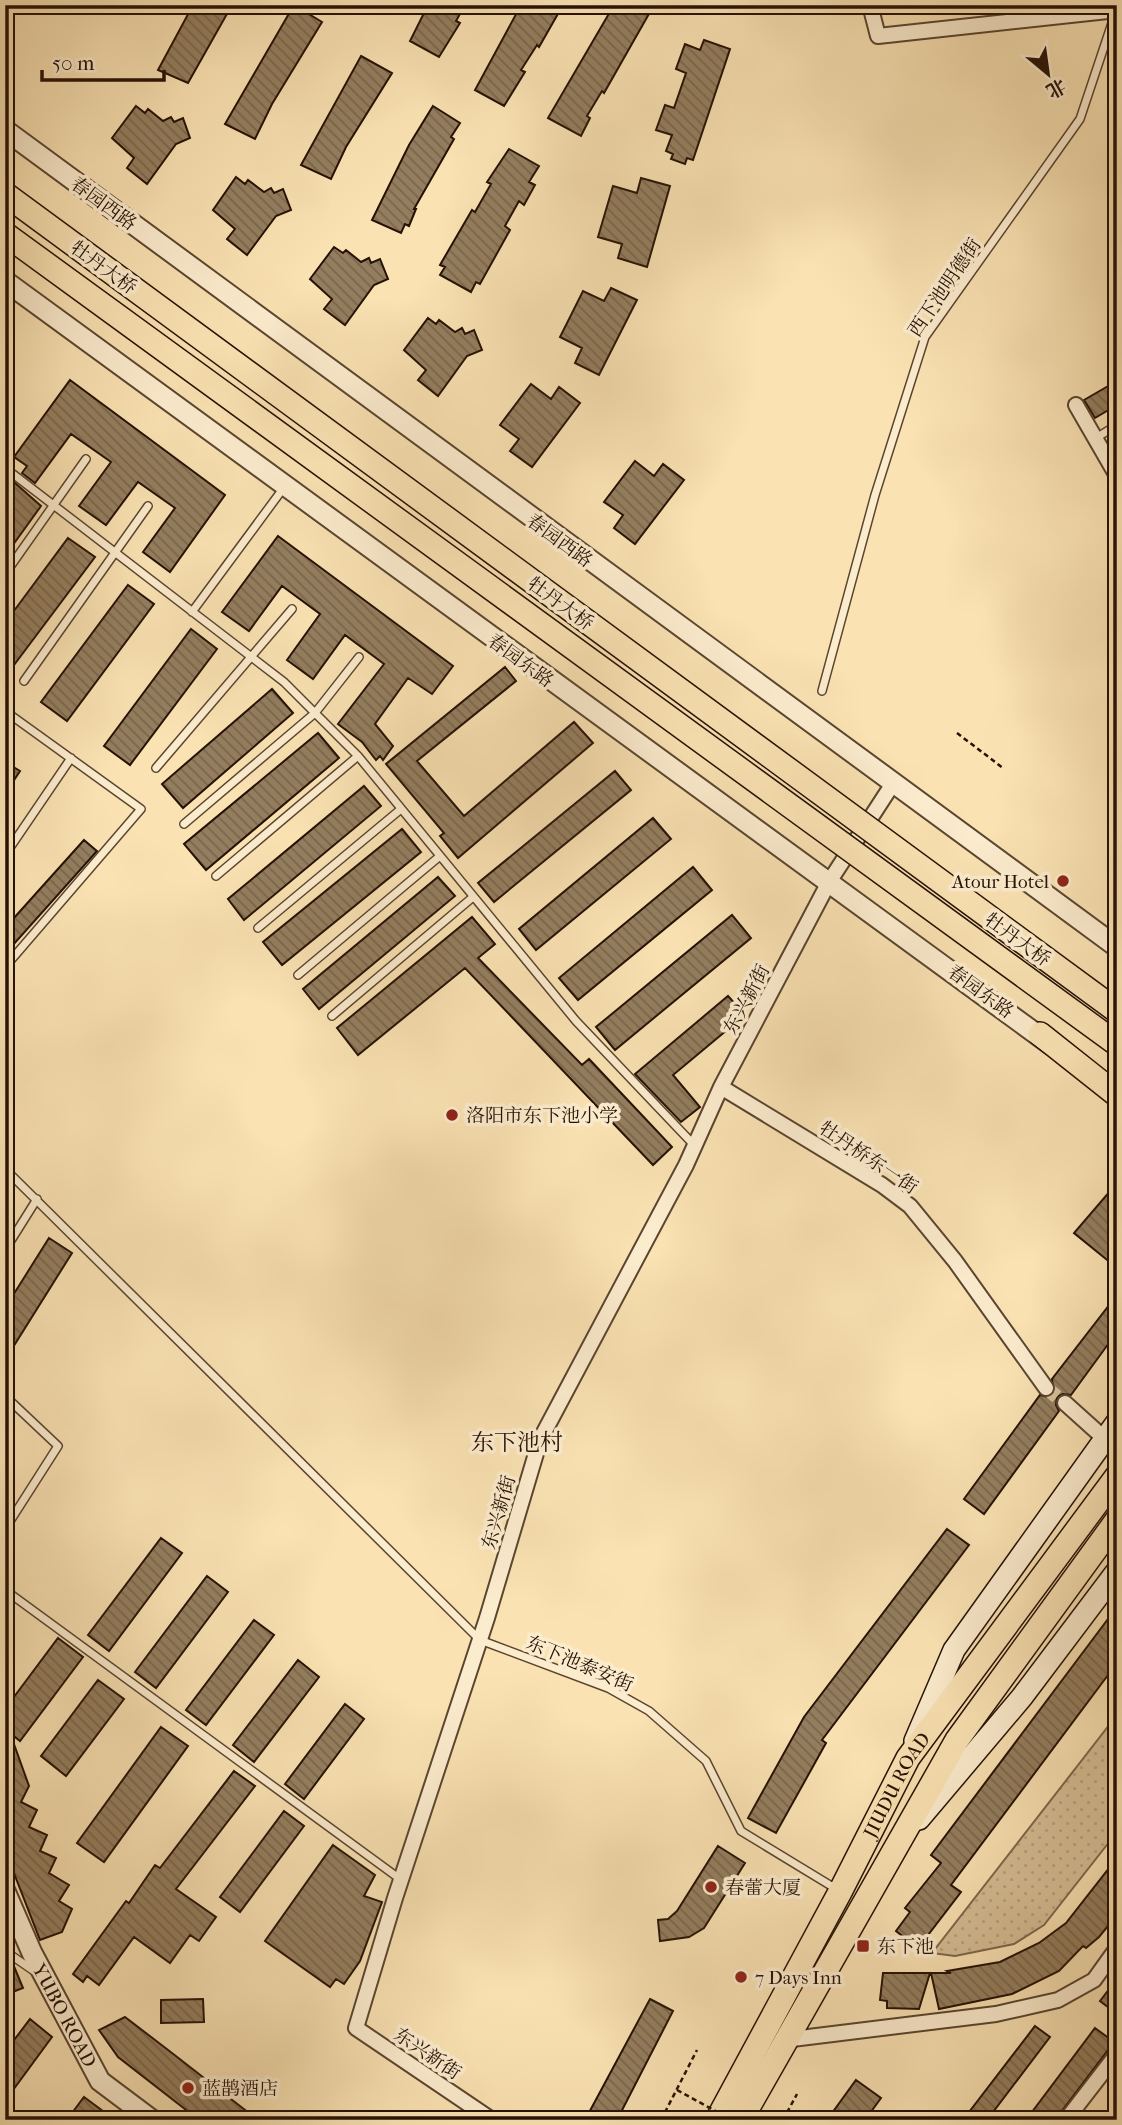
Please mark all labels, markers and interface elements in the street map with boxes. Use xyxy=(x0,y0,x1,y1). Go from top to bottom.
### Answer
scale bar xyxy=(42,38,164,82)
north arrow xyxy=(1014,38,1084,108)
text: 50 m xyxy=(52,51,95,75)
text: 北 xyxy=(1042,74,1069,102)
street label: 春园西路 xyxy=(66,173,141,235)
street label: 西下池明德街 xyxy=(904,234,986,341)
street label: 牡丹大桥 xyxy=(66,237,141,299)
street label: 春园西路 xyxy=(522,510,597,572)
street label: 牡丹大桥 xyxy=(523,573,598,635)
street label: 春园东路 xyxy=(483,630,558,692)
place label: Atour Hotel xyxy=(951,871,1049,893)
marker: Atour Hotel xyxy=(1055,873,1071,889)
street label: 牡丹大桥 xyxy=(980,909,1055,971)
street label: 东兴新街 xyxy=(719,961,774,1038)
street label: 春园东路 xyxy=(943,961,1018,1023)
place label: 洛阳市东下池小学 xyxy=(466,1105,618,1127)
marker: 洛阳市东下池小学 xyxy=(444,1107,460,1123)
street label: 牡丹桥东一街 xyxy=(815,1117,922,1199)
district label: 东下池村 xyxy=(471,1429,563,1456)
street label: 东兴新街 xyxy=(478,1473,520,1552)
street label: 东下池泰安街 xyxy=(523,1632,636,1696)
street label: JIUDU ROAD xyxy=(858,1728,935,1844)
place label: 春蕾大厦 xyxy=(725,1877,801,1899)
marker: 春蕾大厦 xyxy=(703,1879,719,1895)
place label: 东下池 xyxy=(877,1936,934,1958)
marker: 东下池 xyxy=(855,1938,871,1954)
street label: YUBO ROAD xyxy=(27,1959,101,2071)
place label: 7 Days Inn xyxy=(755,1967,842,1989)
marker: 7 Days Inn xyxy=(733,1969,749,1985)
street label: 东兴新街 xyxy=(390,2023,465,2084)
place label: 蓝鹊酒店 xyxy=(202,2078,278,2100)
marker: 蓝鹊酒店 xyxy=(180,2080,196,2096)

